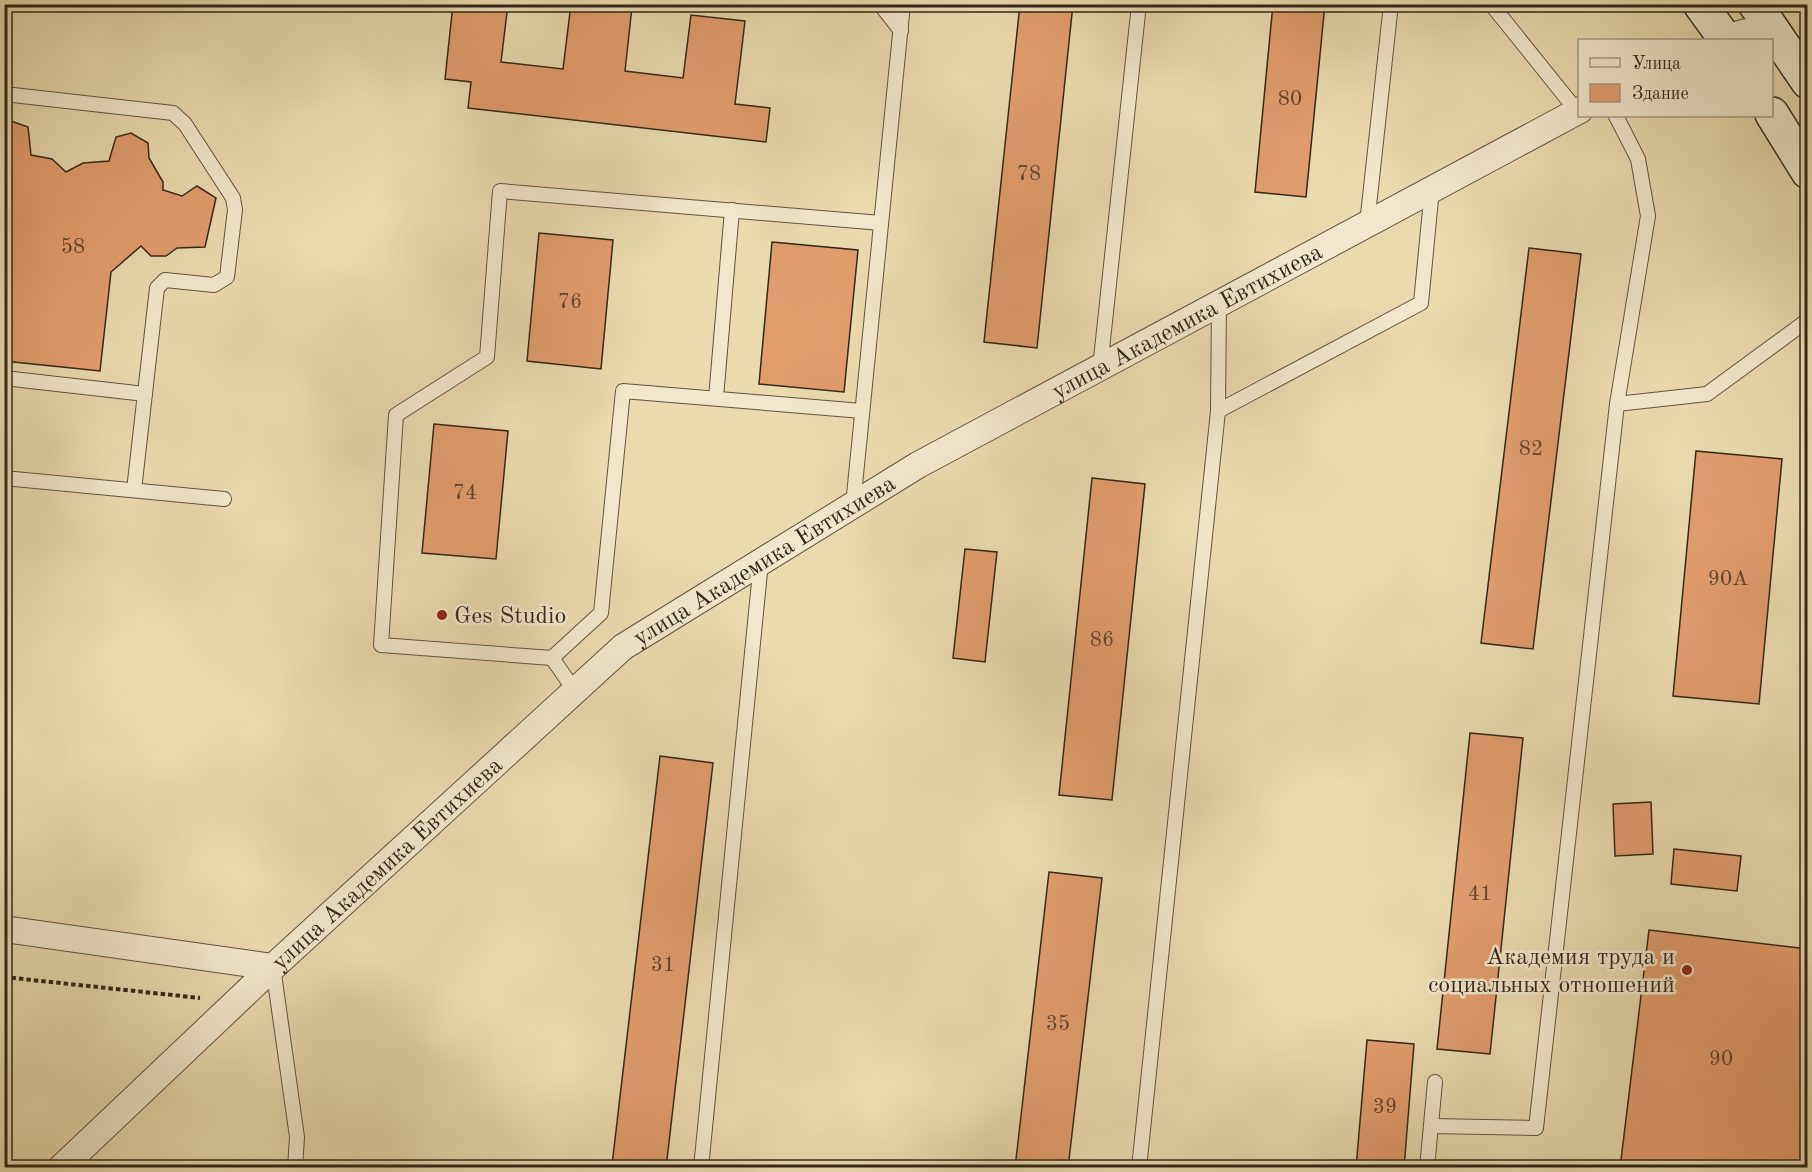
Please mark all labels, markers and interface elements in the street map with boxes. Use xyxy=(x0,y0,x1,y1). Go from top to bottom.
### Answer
legend xyxy=(1578,39,1773,117)
text: Улица xyxy=(1632,55,1681,73)
text: Здание xyxy=(1632,85,1689,103)
house number: 80 xyxy=(1278,89,1302,110)
house number: 78 xyxy=(1017,164,1041,185)
house number: 58 xyxy=(61,237,85,258)
street label: улица Академика Евтихиева xyxy=(1049,240,1327,405)
house number: 76 xyxy=(558,292,582,313)
house number: 82 xyxy=(1519,439,1543,460)
street label: улица Академика Евтихиева xyxy=(630,472,900,651)
house number: 74 xyxy=(453,483,477,504)
house number: 90А xyxy=(1708,569,1748,590)
place label: Ges Studio xyxy=(454,605,566,629)
marker: Ges Studio xyxy=(435,608,449,622)
house number: 86 xyxy=(1090,630,1114,651)
street label: улица Академика Евтихиева xyxy=(268,754,508,976)
house number: 41 xyxy=(1468,884,1492,905)
place label: Академия труда и социальных отношений xyxy=(1428,946,1675,998)
house number: 31 xyxy=(651,955,675,976)
marker: Академия труда и социальных отношений xyxy=(1680,963,1694,977)
house number: 35 xyxy=(1046,1014,1070,1035)
house number: 90 xyxy=(1709,1049,1733,1070)
house number: 39 xyxy=(1373,1097,1397,1118)

